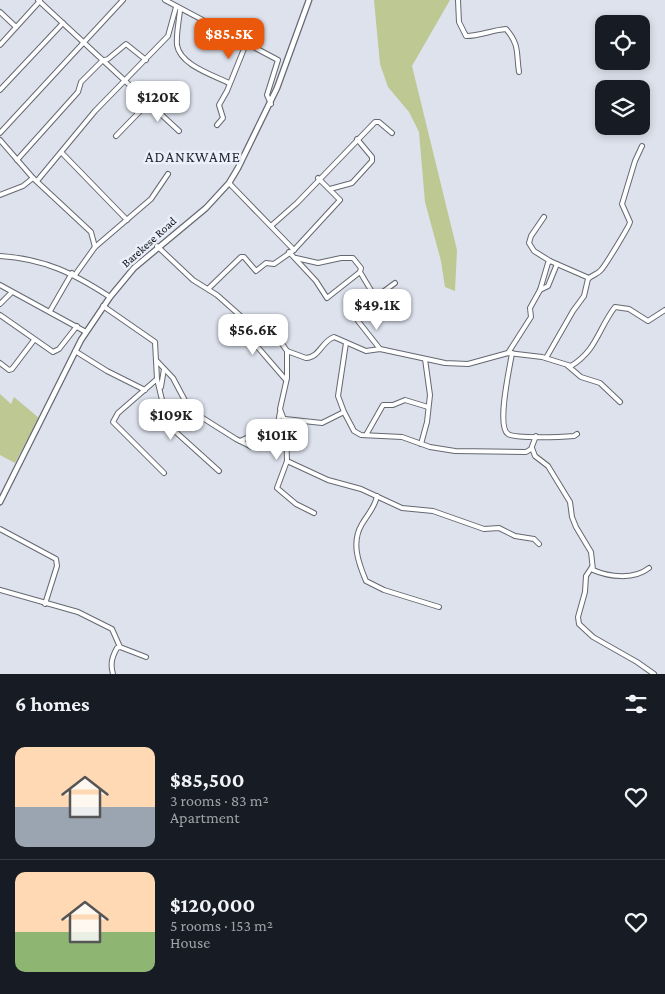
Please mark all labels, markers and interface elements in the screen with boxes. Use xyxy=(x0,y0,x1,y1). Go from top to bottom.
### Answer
map controls xyxy=(595,15,650,135)
button: locate xyxy=(595,15,650,70)
pin: $85.5K xyxy=(188,18,270,60)
text: $85.5K xyxy=(205,25,253,42)
pin: $120K xyxy=(123,80,193,123)
button: layers xyxy=(595,80,650,135)
text: $120K xyxy=(137,88,179,105)
district label: ADANKWAME xyxy=(145,149,241,165)
street label: Barekese Road xyxy=(119,213,180,270)
pin: $49.1K xyxy=(336,288,418,331)
text: $49.1K xyxy=(354,296,400,313)
pin: $56.6K xyxy=(212,314,294,356)
text: $56.6K xyxy=(229,321,277,338)
pin: $109K xyxy=(136,398,206,441)
text: $109K xyxy=(150,406,192,423)
pin: $101K xyxy=(242,418,312,461)
text: $101K xyxy=(257,426,297,443)
icon: filters xyxy=(622,690,650,718)
text: 6 homes xyxy=(15,692,90,716)
icon: home xyxy=(55,767,115,827)
text: $85,500 xyxy=(170,768,244,792)
icon: heart xyxy=(622,783,650,811)
text: 3 rooms · 83 m² xyxy=(170,792,269,809)
text: Apartment xyxy=(170,809,240,826)
icon: home xyxy=(55,892,115,952)
text: $120,000 xyxy=(170,893,255,917)
icon: heart xyxy=(622,908,650,936)
text: 5 rooms · 153 m² xyxy=(170,917,273,934)
text: House xyxy=(170,934,210,951)

